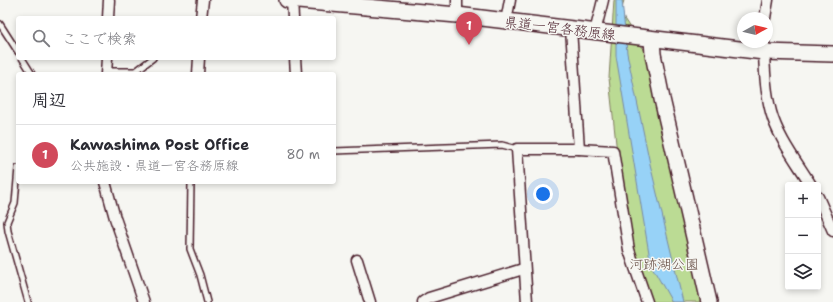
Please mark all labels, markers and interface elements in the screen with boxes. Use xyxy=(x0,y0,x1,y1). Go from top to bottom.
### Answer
pin: 1 xyxy=(456,12,482,45)
street label: 県道一宮各務原線 xyxy=(503,12,617,44)
north arrow xyxy=(737,12,773,48)
search box xyxy=(16,16,336,60)
icon: search xyxy=(30,27,52,49)
text: ここで検索 xyxy=(62,29,137,49)
text: 周辺 xyxy=(32,89,66,111)
text: Kawashima Post Office xyxy=(70,135,249,155)
text: 1 xyxy=(42,146,48,163)
text: 80 m xyxy=(286,146,320,163)
text: 公共施設 · 県道一宮各務原線 xyxy=(70,157,239,174)
map controls xyxy=(785,182,821,290)
button: + xyxy=(785,182,821,218)
your location xyxy=(533,184,553,204)
button: − xyxy=(785,218,821,254)
button: layers xyxy=(785,254,821,290)
park label: 河跡湖公園 xyxy=(629,255,699,273)

